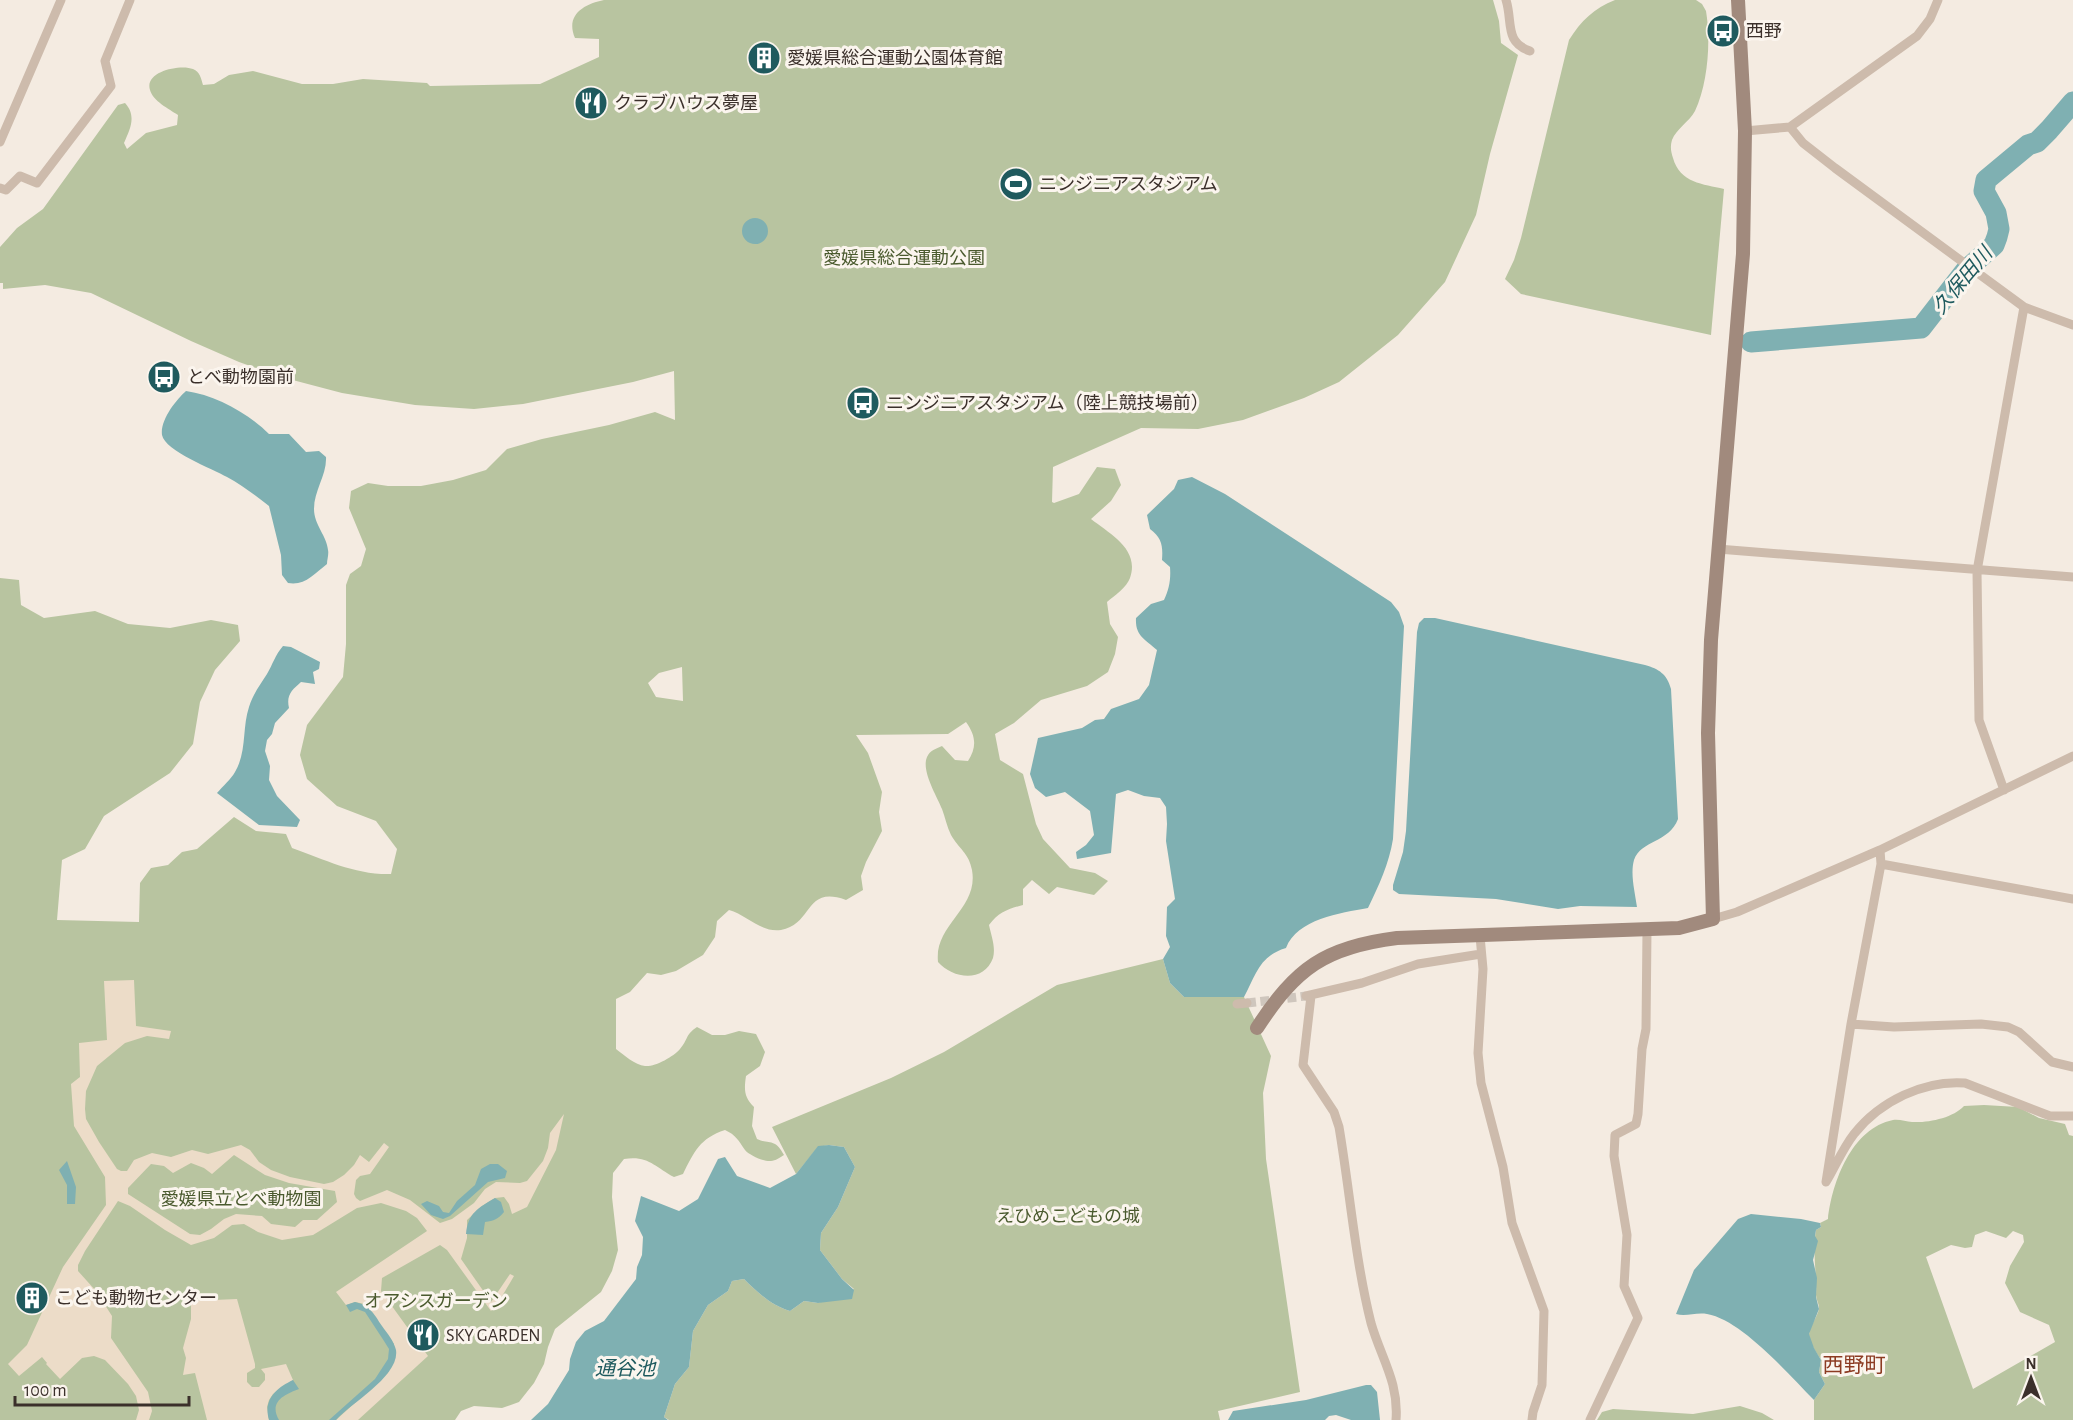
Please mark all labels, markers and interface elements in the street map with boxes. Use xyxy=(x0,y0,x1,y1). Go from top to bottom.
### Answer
bus stop icon: 西野 xyxy=(1705,13,1741,49)
place label: 西野 xyxy=(1746,22,1782,41)
building icon: 愛媛県総合運動公園体育館 xyxy=(746,40,782,76)
place label: 愛媛県総合運動公園体育館 xyxy=(787,48,1003,68)
restaurant icon: クラブハウス夢屋 xyxy=(573,85,609,121)
place label: クラブハウス夢屋 xyxy=(614,93,758,113)
sports icon: ニンジニアスタジアム xyxy=(998,166,1034,202)
place label: ニンジニアスタジアム xyxy=(1039,175,1218,194)
water label: 久保田川 xyxy=(1929,241,1997,318)
park label: 愛媛県総合運動公園 xyxy=(823,248,985,268)
bus stop icon: とべ動物園前 xyxy=(146,359,182,395)
place label: とべ動物園前 xyxy=(187,367,294,387)
bus stop icon: ニンジニアスタジアム（陸上競技場前） xyxy=(845,385,881,421)
place label: ニンジニアスタジアム（陸上競技場前） xyxy=(886,393,1209,413)
park label: 愛媛県立とべ動物園 xyxy=(160,1189,322,1209)
park label: えひめこどもの城 xyxy=(996,1207,1140,1226)
building icon: こども動物センター xyxy=(14,1280,50,1316)
place label: こども動物センター xyxy=(55,1288,217,1308)
park label: オアシスガーデン xyxy=(364,1291,508,1311)
restaurant icon: SKY GARDEN xyxy=(405,1317,441,1353)
place label: SKY GARDEN xyxy=(446,1327,541,1345)
north arrow xyxy=(2001,1348,2061,1408)
district label: 西野町 xyxy=(1823,1355,1886,1376)
text: N xyxy=(2025,1356,2037,1372)
water label: 通谷池 xyxy=(595,1358,657,1379)
scale bar xyxy=(15,1369,189,1407)
text: 100 m xyxy=(24,1382,67,1400)

